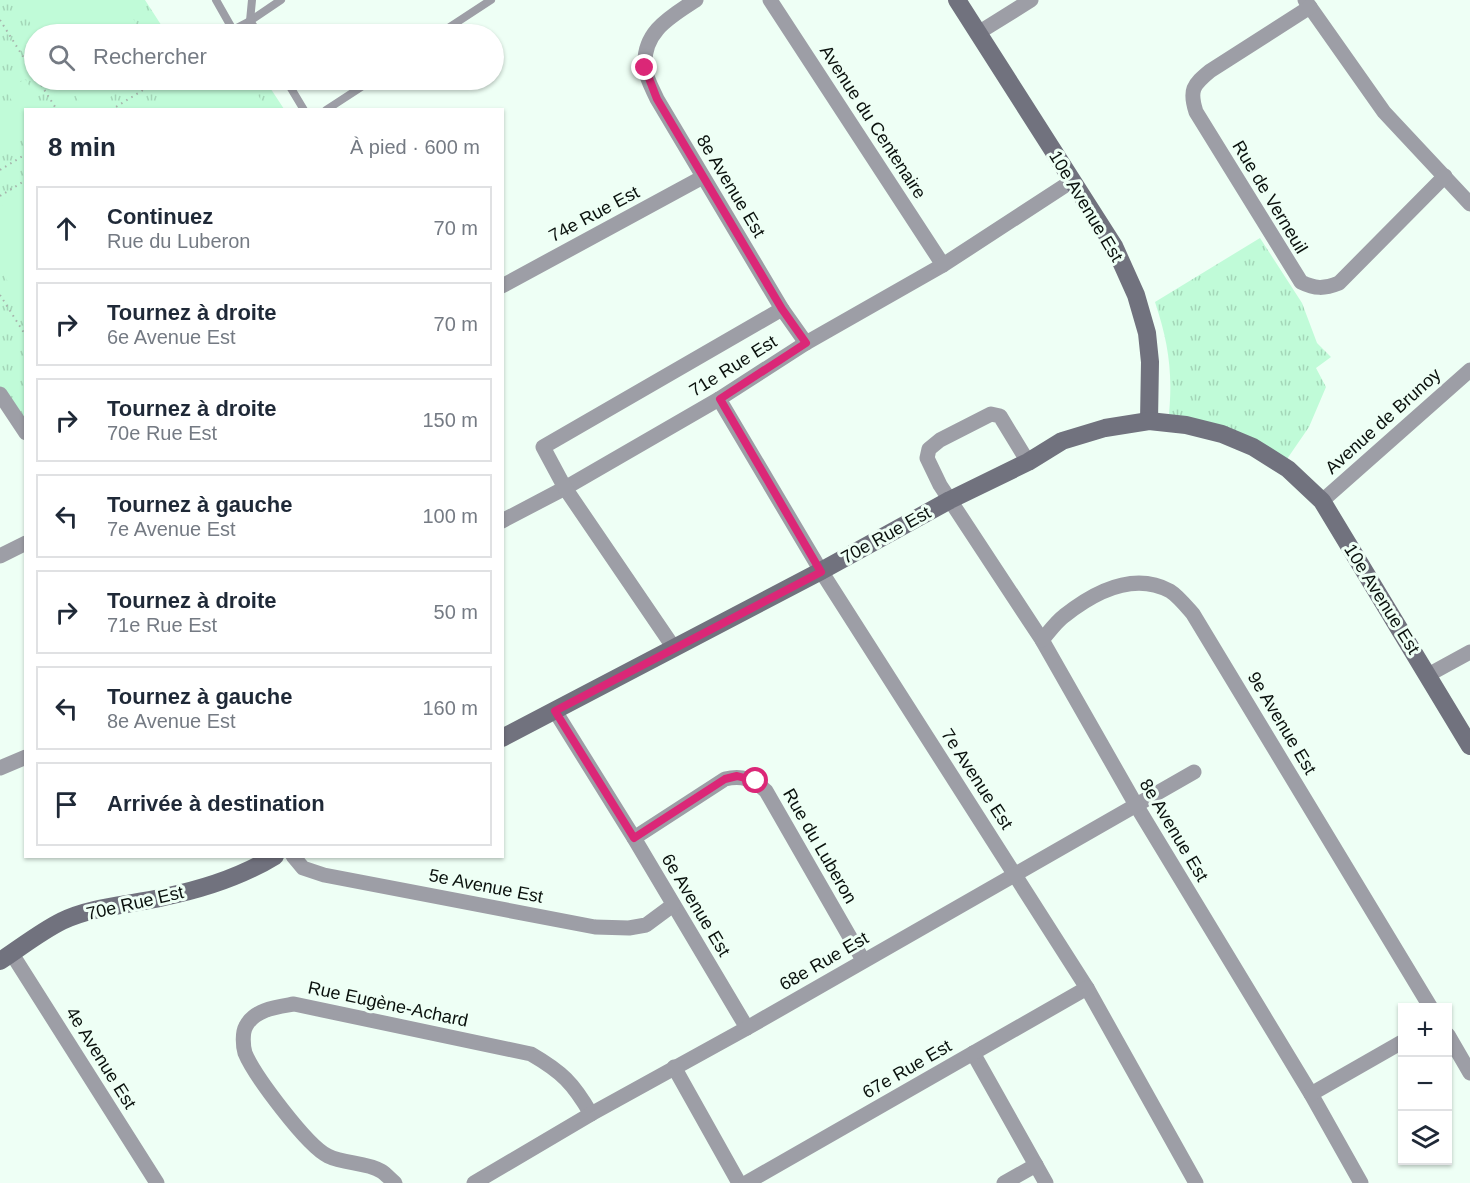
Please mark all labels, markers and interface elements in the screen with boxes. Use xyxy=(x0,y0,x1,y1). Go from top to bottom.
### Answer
search box xyxy=(24,24,504,90)
icon: search xyxy=(45,41,78,74)
street label: Avenue du Centenaire xyxy=(816,42,930,202)
text: Rechercher xyxy=(93,44,207,69)
route end xyxy=(631,54,657,80)
street label: 8e Avenue Est xyxy=(693,131,769,241)
text: 8 min xyxy=(48,132,116,162)
text: À pied · 600 m xyxy=(350,136,480,158)
street label: Rue de Verneuil xyxy=(1228,137,1312,257)
street label: 10e Avenue Est xyxy=(1045,147,1127,265)
street label: 74e Rue Est xyxy=(546,182,642,246)
text: Continuez xyxy=(107,204,213,229)
icon: ahead xyxy=(50,212,83,245)
text: 70 m xyxy=(434,217,478,239)
text: Rue du Luberon xyxy=(107,230,250,252)
text: Tournez à droite xyxy=(107,300,277,325)
icon: right xyxy=(50,308,83,341)
text: 70 m xyxy=(434,313,478,335)
text: 6e Avenue Est xyxy=(107,326,236,348)
street label: 71e Rue Est xyxy=(686,331,780,401)
street label: Avenue de Brunoy xyxy=(1321,364,1445,478)
text: Tournez à droite xyxy=(107,396,277,421)
icon: right xyxy=(50,404,83,437)
text: 150 m xyxy=(422,409,478,431)
text: 70e Rue Est xyxy=(107,422,217,444)
text: Tournez à gauche xyxy=(107,492,292,517)
icon: left xyxy=(50,500,83,533)
street label: 70e Rue Est xyxy=(838,502,934,568)
text: 100 m xyxy=(422,505,478,527)
text: 7e Avenue Est xyxy=(107,518,236,540)
street label: 10e Avenue Est xyxy=(1340,540,1424,658)
text: Tournez à droite xyxy=(107,588,277,613)
icon: right xyxy=(50,596,83,629)
text: 50 m xyxy=(434,601,478,623)
text: 71e Rue Est xyxy=(107,614,217,636)
street label: 9e Avenue Est xyxy=(1244,668,1320,778)
text: Tournez à gauche xyxy=(107,684,292,709)
icon: left xyxy=(50,692,83,725)
text: 160 m xyxy=(422,697,478,719)
text: 8e Avenue Est xyxy=(107,710,236,732)
street label: 7e Avenue Est xyxy=(937,725,1017,833)
route start xyxy=(742,767,768,793)
street label: 8e Avenue Est xyxy=(1136,775,1212,885)
street label: Rue du Luberon xyxy=(779,785,861,907)
icon: arrive xyxy=(50,788,83,821)
text: Arrivée à destination xyxy=(107,791,325,816)
street label: 6e Avenue Est xyxy=(658,850,734,960)
street label: 5e Avenue Est xyxy=(427,865,545,907)
street label: 70e Rue Est xyxy=(84,882,186,924)
street label: 68e Rue Est xyxy=(776,928,872,994)
street label: Rue Eugène-Achard xyxy=(306,977,470,1031)
map controls xyxy=(1398,1003,1452,1165)
button: + xyxy=(1398,1003,1452,1057)
street label: 4e Avenue Est xyxy=(62,1004,140,1112)
street label: 67e Rue Est xyxy=(859,1036,955,1102)
button: − xyxy=(1398,1057,1452,1111)
button: layers xyxy=(1398,1111,1452,1165)

